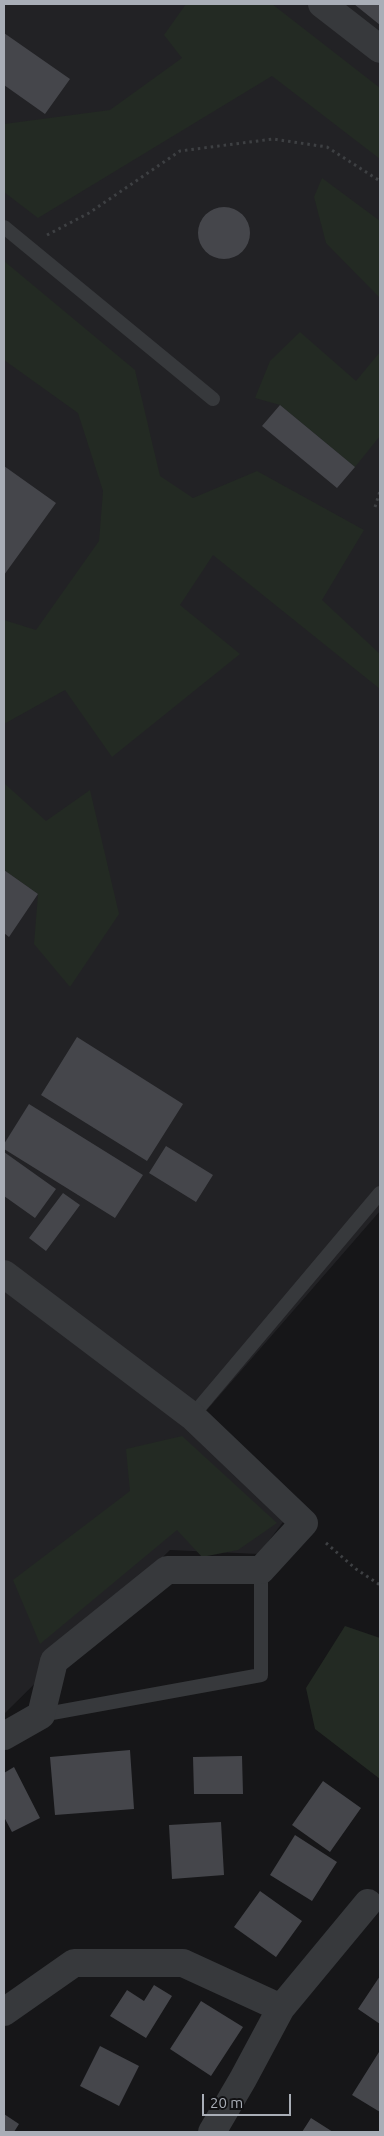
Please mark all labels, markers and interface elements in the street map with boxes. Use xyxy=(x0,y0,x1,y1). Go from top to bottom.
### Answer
scale bar xyxy=(204,2084,293,2116)
text: 20 m xyxy=(210,2094,243,2111)

